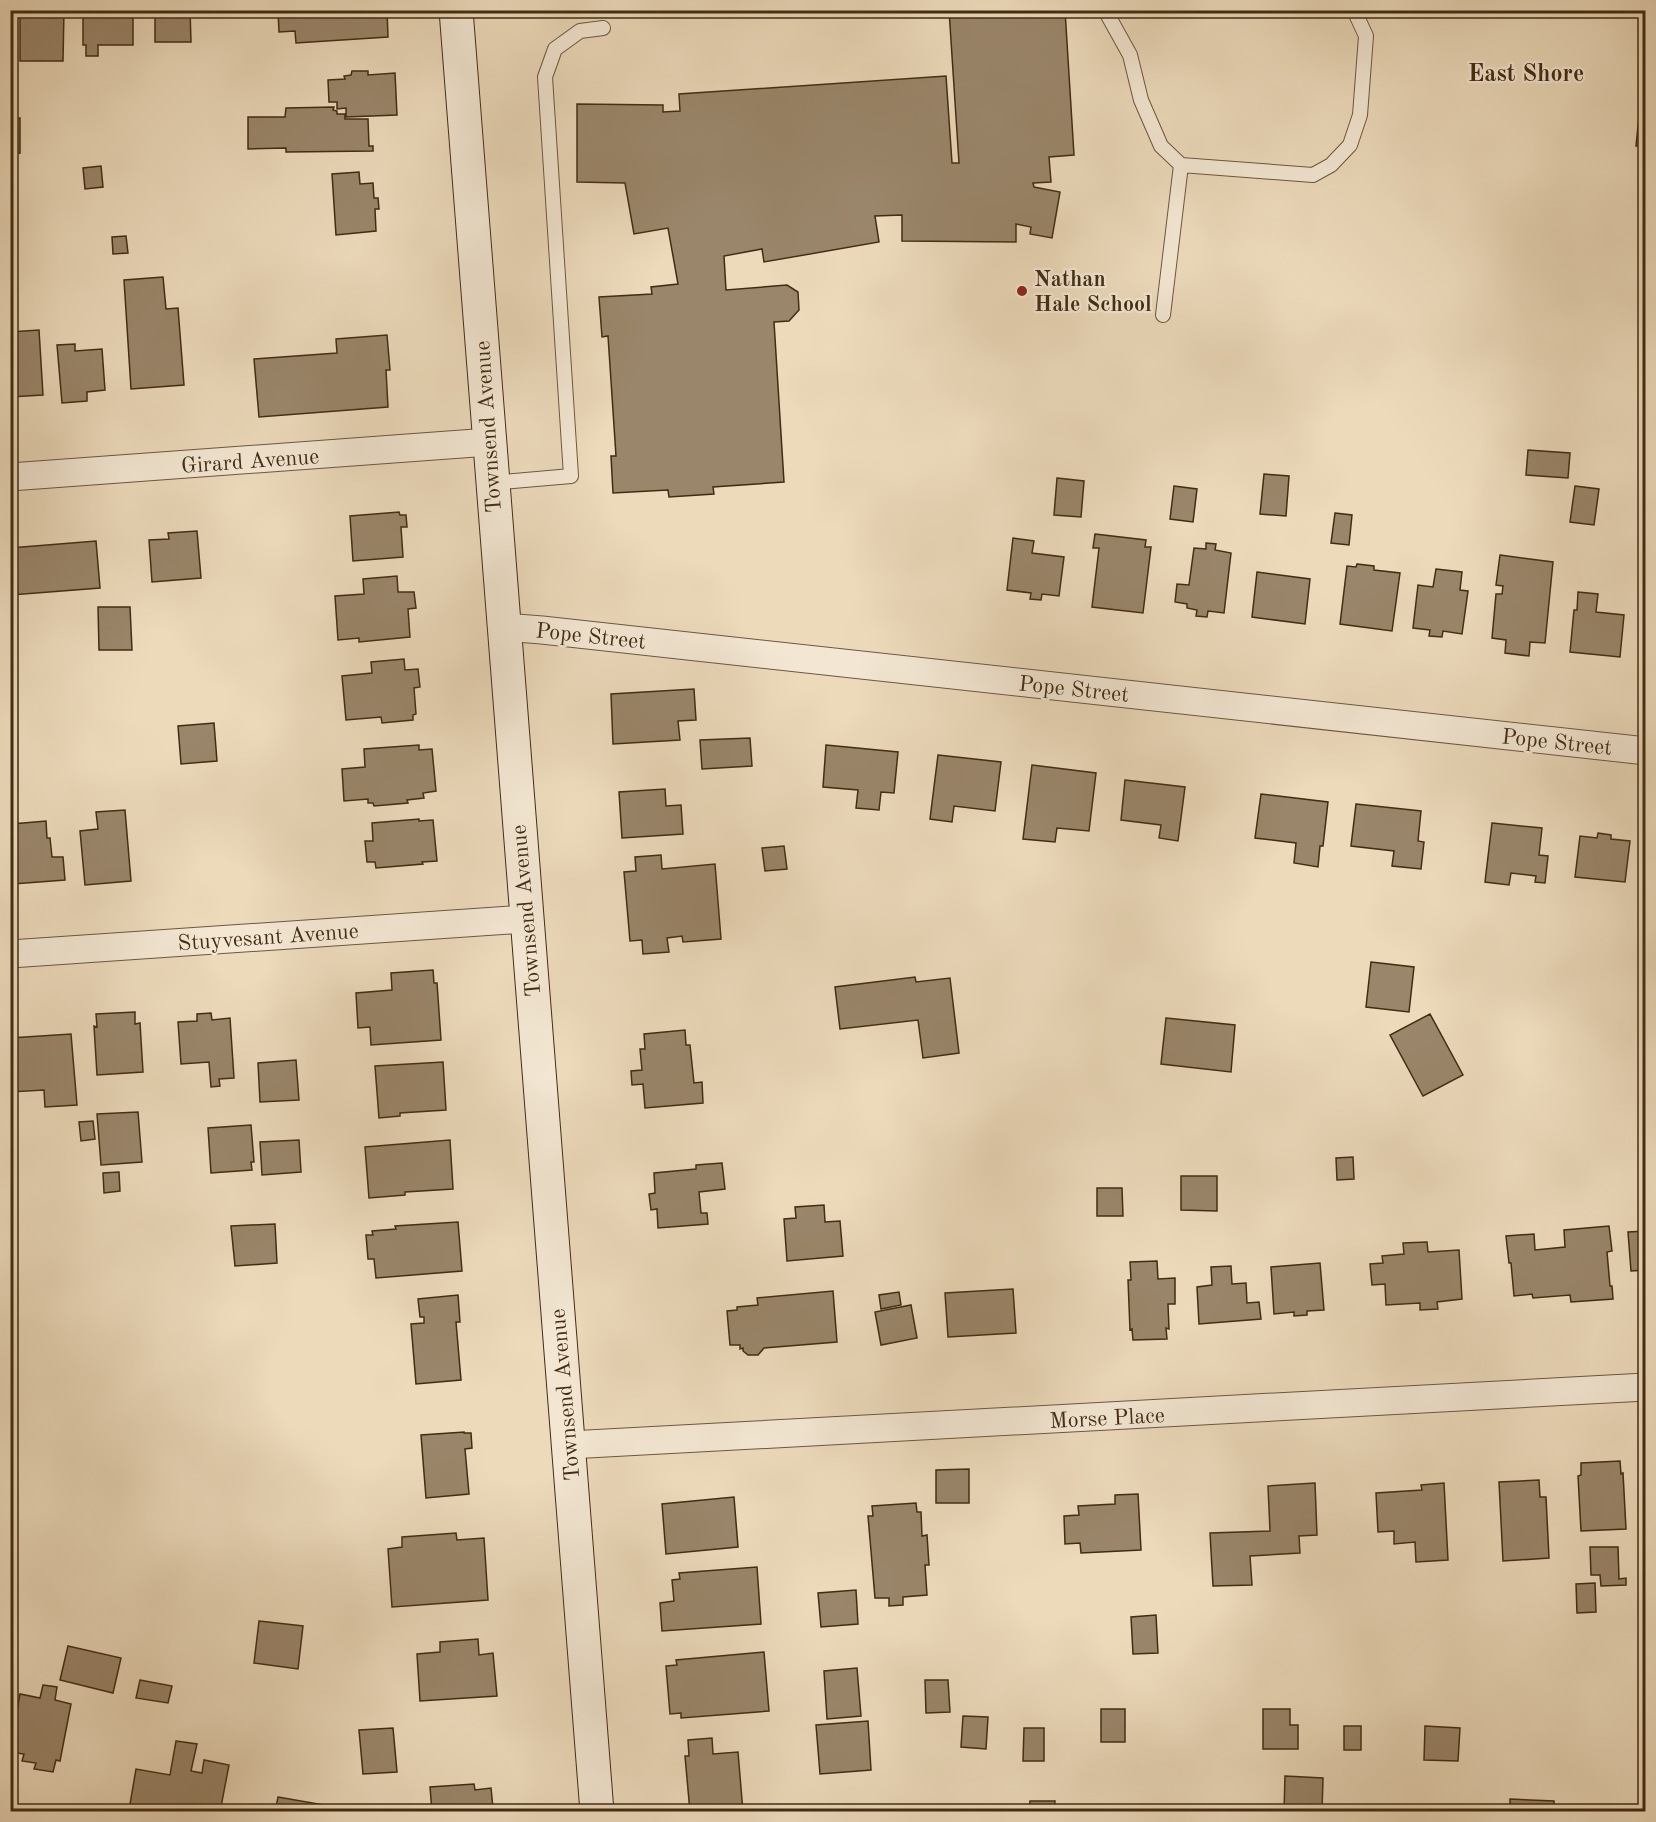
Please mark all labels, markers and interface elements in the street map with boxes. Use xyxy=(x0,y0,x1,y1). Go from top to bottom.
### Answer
district label: East Shore xyxy=(1468,63,1584,87)
place label: Nathan Hale School xyxy=(1034,269,1152,316)
marker: Nathan Hale School xyxy=(1015,284,1029,298)
street label: Townsend Avenue xyxy=(472,340,506,514)
street label: Girard Avenue xyxy=(180,446,320,478)
street label: Pope Street xyxy=(535,620,647,654)
street label: Pope Street xyxy=(1018,673,1130,707)
street label: Pope Street xyxy=(1501,726,1613,760)
street label: Townsend Avenue xyxy=(509,824,545,998)
street label: Stuyvesant Avenue xyxy=(177,921,359,955)
street label: Townsend Avenue xyxy=(548,1308,584,1482)
street label: Morse Place xyxy=(1049,1405,1165,1433)

